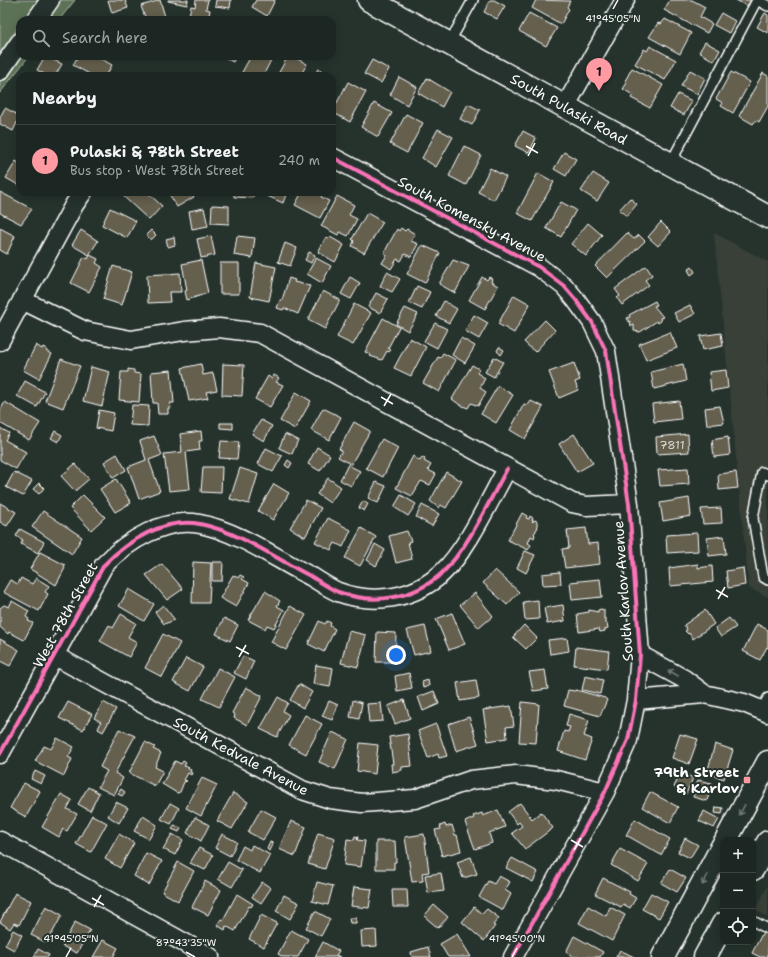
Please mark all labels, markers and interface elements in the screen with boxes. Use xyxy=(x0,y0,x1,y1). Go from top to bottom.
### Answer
text: 41°45'05"N xyxy=(585,12,641,25)
search box xyxy=(16,16,336,60)
icon: search xyxy=(30,27,52,49)
text: Search here xyxy=(62,28,148,48)
pin: 1 xyxy=(586,58,612,91)
street label: South Pulaski Road xyxy=(507,69,631,149)
text: Nearby xyxy=(32,87,97,109)
text: Pulaski & 78th Street xyxy=(70,142,239,162)
text: 1 xyxy=(42,152,48,169)
text: 240 m xyxy=(278,152,320,169)
text: Bus stop · West 78th Street xyxy=(70,162,244,179)
street label: South Komensky Avenue xyxy=(395,172,549,266)
house number: 7811 xyxy=(659,437,685,453)
street label: South Karlov Avenue xyxy=(609,520,637,662)
street label: West 78th Street xyxy=(29,559,101,671)
your location xyxy=(386,645,406,665)
one-way arrow xyxy=(667,669,679,677)
street label: South Kedvale Avenue xyxy=(170,713,312,799)
place label: 79th Street & Karlov xyxy=(653,763,739,797)
marker: 79th Street & Karlov xyxy=(742,775,752,785)
one-way arrow xyxy=(738,804,745,816)
map controls xyxy=(720,837,756,945)
button: + xyxy=(720,837,756,873)
one-way arrow xyxy=(700,873,708,885)
button: − xyxy=(720,873,756,909)
button: locate xyxy=(720,909,756,945)
text: 41°45'05"N xyxy=(43,932,99,945)
text: 41°45'00"N xyxy=(489,932,545,945)
text: 87°43'35"W xyxy=(156,936,217,949)

